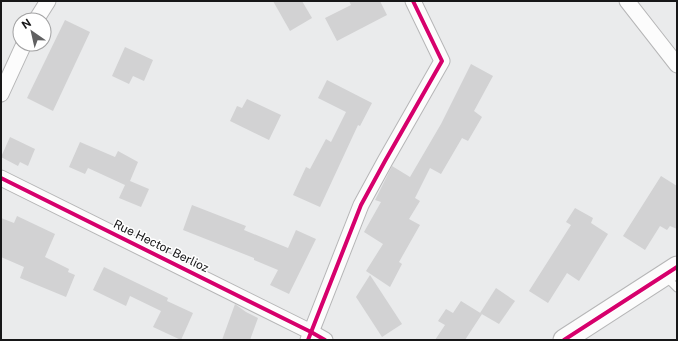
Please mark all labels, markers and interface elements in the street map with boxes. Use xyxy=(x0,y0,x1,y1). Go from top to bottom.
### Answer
north arrow xyxy=(12,12,52,52)
text: N xyxy=(19,16,33,31)
street label: Rue Hector Berlioz xyxy=(111,217,211,275)

